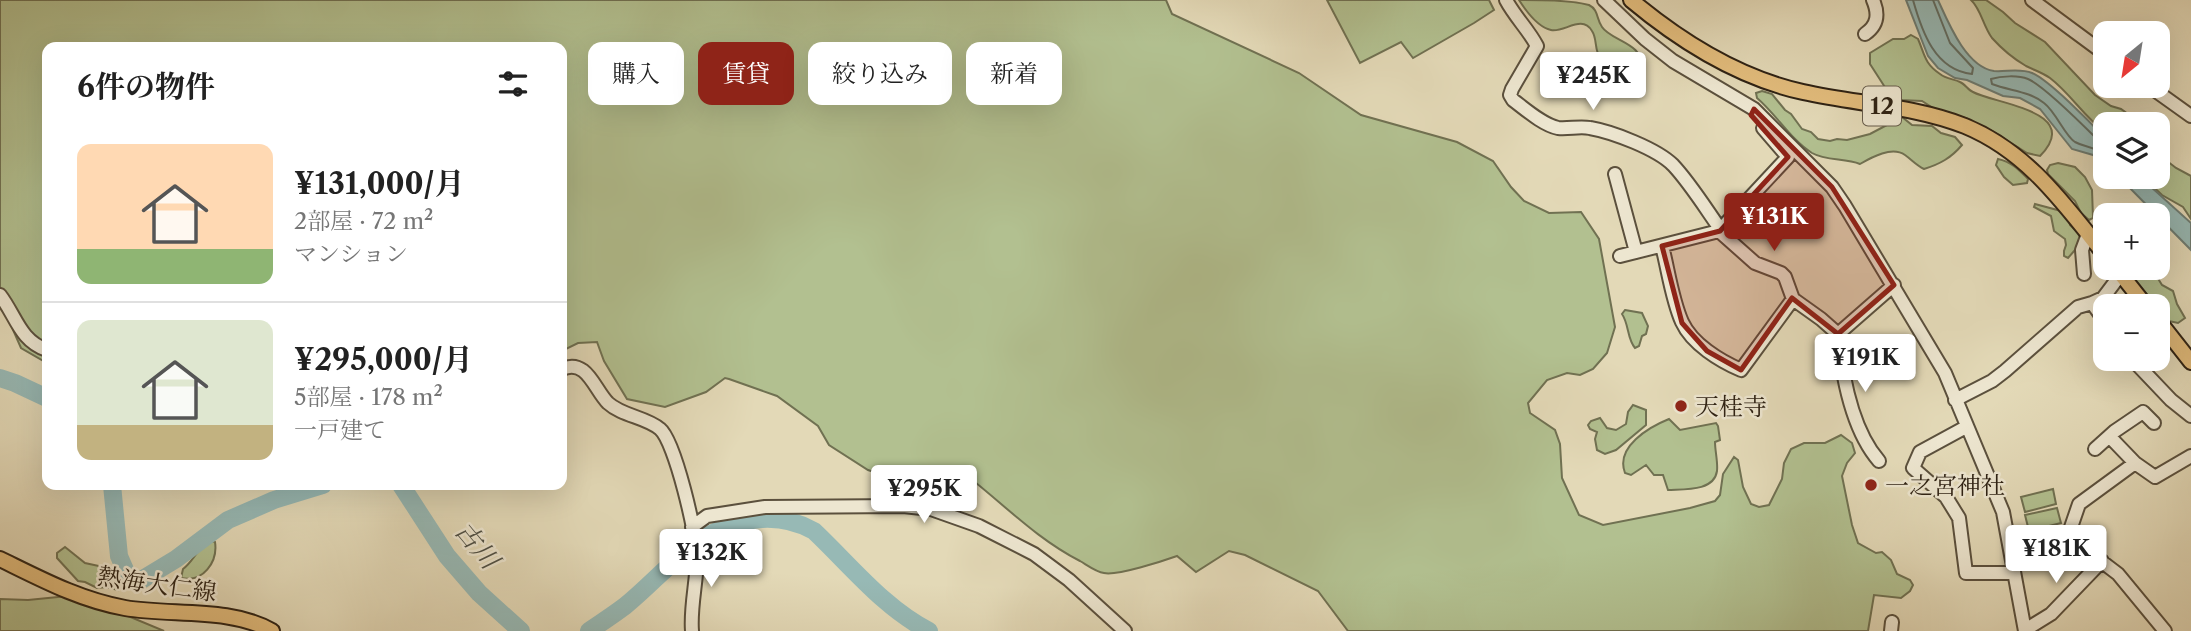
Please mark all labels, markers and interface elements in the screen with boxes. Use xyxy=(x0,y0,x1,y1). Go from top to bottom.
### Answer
north arrow xyxy=(2093,21,2170,98)
map controls xyxy=(2093,21,2170,371)
chip: 購入 xyxy=(588,42,684,105)
chip: 賃貸 xyxy=(698,42,794,105)
chip: 絞り込み xyxy=(808,42,952,105)
chip: 新着 xyxy=(966,42,1062,105)
pin: ¥245K xyxy=(1544,52,1642,112)
text: ¥245K xyxy=(1556,61,1630,89)
icon: filters xyxy=(494,65,532,103)
text: 6件の物件 xyxy=(77,68,215,105)
road number: 12 xyxy=(1863,86,1901,125)
button: layers xyxy=(2093,112,2170,189)
text: ¥131,000/月 xyxy=(294,165,464,202)
icon: home xyxy=(133,172,217,256)
pin: ¥131K xyxy=(1725,194,1823,253)
text: ¥131K xyxy=(1740,202,1808,230)
button: + xyxy=(2093,203,2170,280)
text: 2部屋 · 72 m² xyxy=(294,207,433,235)
text: マンション xyxy=(294,240,408,268)
button: − xyxy=(2093,294,2170,371)
pin: ¥191K xyxy=(1816,334,1914,394)
text: ¥295,000/月 xyxy=(294,341,473,378)
text: ¥191K xyxy=(1831,343,1899,371)
icon: home xyxy=(133,348,217,432)
text: 5部屋 · 178 m² xyxy=(294,383,443,411)
place label: 天桂寺 xyxy=(1695,392,1767,421)
marker: 天桂寺 xyxy=(1673,398,1689,414)
text: 一戸建て xyxy=(294,416,386,444)
pin: ¥295K xyxy=(875,466,973,525)
place label: 一之宮神社 xyxy=(1885,471,2005,500)
text: ¥295K xyxy=(887,474,961,502)
marker: 一之宮神社 xyxy=(1863,477,1879,493)
water label: 古川 xyxy=(448,515,508,577)
pin: ¥181K xyxy=(2007,526,2105,585)
pin: ¥132K xyxy=(662,530,760,589)
text: ¥181K xyxy=(2022,534,2091,562)
text: ¥132K xyxy=(675,538,747,566)
street label: 熱海大仁線 xyxy=(96,561,218,607)

